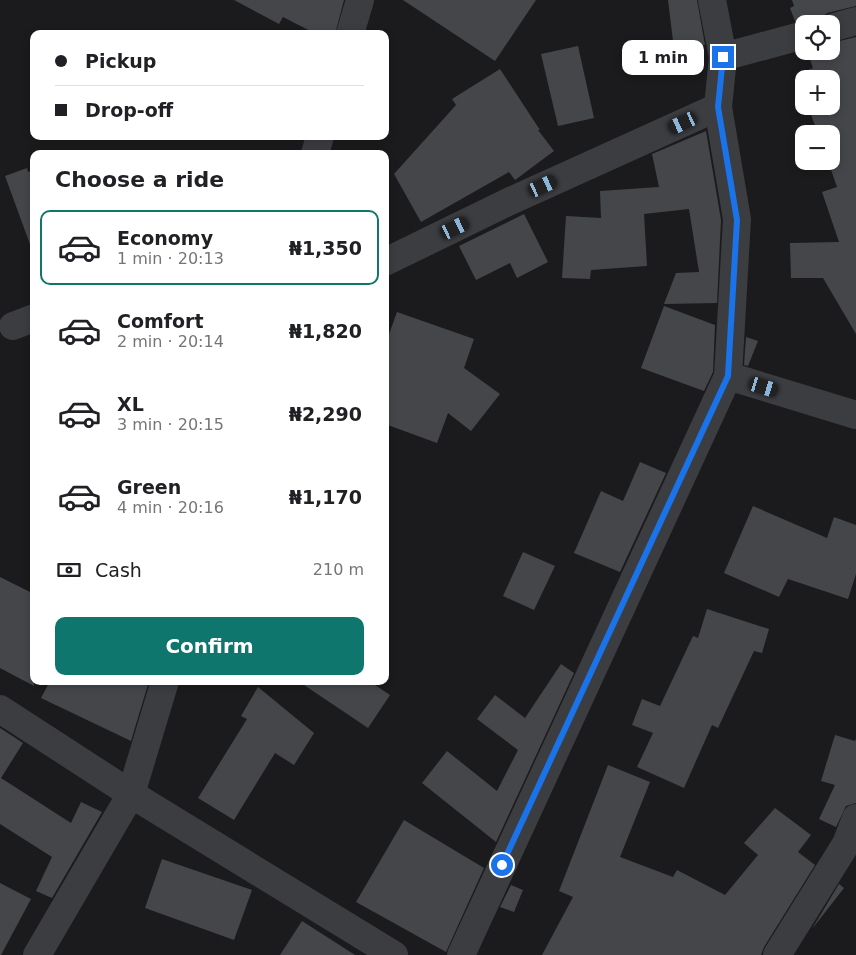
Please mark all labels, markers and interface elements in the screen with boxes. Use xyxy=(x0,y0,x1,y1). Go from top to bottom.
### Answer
map controls xyxy=(795,15,840,170)
button: locate xyxy=(795,15,840,60)
callout: 1 min xyxy=(623,40,706,74)
route end xyxy=(712,46,734,68)
text: 1 min xyxy=(638,48,688,67)
text: Pickup xyxy=(85,50,156,72)
button: + xyxy=(795,70,840,115)
text: Drop-off xyxy=(85,99,173,121)
car xyxy=(666,110,699,136)
button: − xyxy=(795,125,840,170)
text: Choose a ride xyxy=(55,167,224,192)
car xyxy=(526,173,559,199)
car xyxy=(438,215,471,241)
icon: car xyxy=(57,225,102,270)
text: Economy xyxy=(117,227,213,249)
text: ₦1,350 xyxy=(289,237,362,259)
text: 1 min · 20:13 xyxy=(117,249,224,268)
icon: car xyxy=(57,308,102,353)
text: Comfort xyxy=(117,310,204,332)
text: ₦1,820 xyxy=(289,320,362,342)
text: 2 min · 20:14 xyxy=(117,332,224,351)
car xyxy=(747,375,780,399)
icon: car xyxy=(57,391,102,436)
text: XL xyxy=(117,393,144,415)
text: ₦2,290 xyxy=(289,403,362,425)
text: 3 min · 20:15 xyxy=(117,415,224,434)
icon: car xyxy=(57,474,102,519)
text: Green xyxy=(117,476,181,498)
text: ₦1,170 xyxy=(289,486,362,508)
text: 4 min · 20:16 xyxy=(117,498,224,517)
icon: cash xyxy=(55,556,83,584)
text: Cash xyxy=(95,559,142,581)
text: 210 m xyxy=(313,560,364,579)
button: Confirm xyxy=(55,617,364,675)
route start xyxy=(491,854,513,876)

